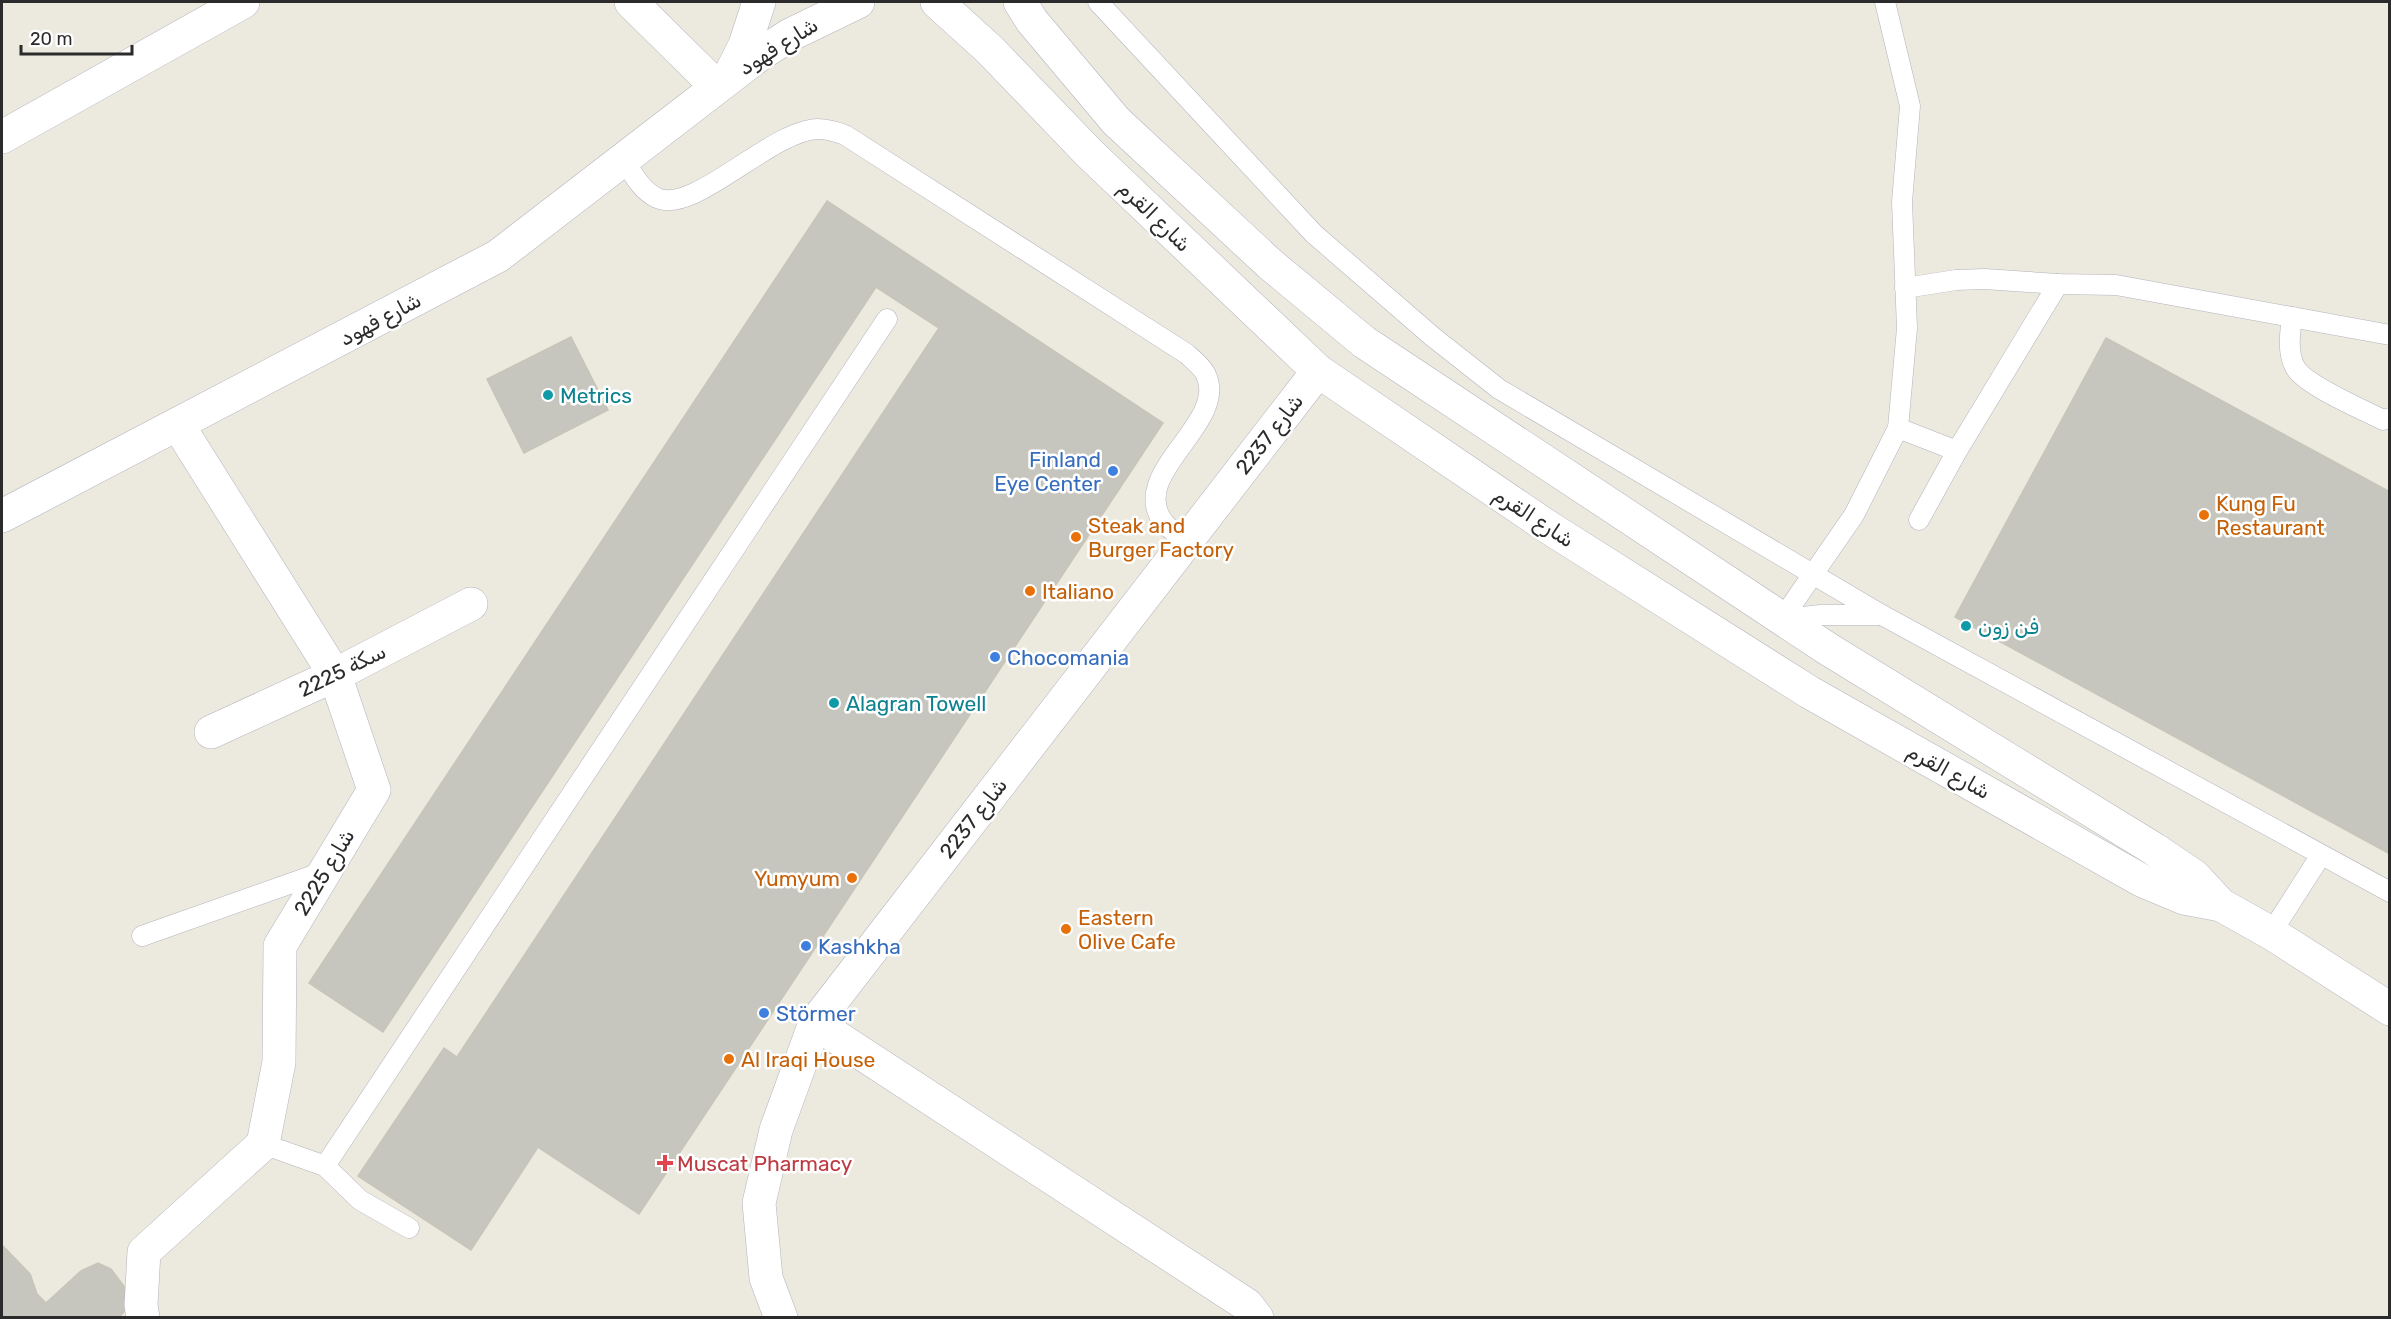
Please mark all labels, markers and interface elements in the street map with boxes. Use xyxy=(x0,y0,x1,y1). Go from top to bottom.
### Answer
street label: شارع فهود xyxy=(734,12,824,82)
scale bar xyxy=(21,18,132,56)
text: 20 m xyxy=(30,28,72,50)
street label: شارع القرم xyxy=(1112,175,1196,258)
street label: شارع فهود xyxy=(335,287,426,353)
place label: Metrics xyxy=(560,383,632,408)
marker: Metrics xyxy=(541,388,555,402)
street label: 2237 شارع xyxy=(1230,389,1310,480)
place label: Finland Eye Center xyxy=(994,447,1101,496)
marker: Finland Eye Center xyxy=(1106,464,1120,478)
street label: شارع القرم xyxy=(1488,482,1579,554)
place label: Kung Fu Restaurant xyxy=(2216,491,2325,540)
marker: Kung Fu Restaurant xyxy=(2197,508,2211,522)
place label: Steak and Burger Factory xyxy=(1088,513,1234,562)
marker: Steak and Burger Factory xyxy=(1069,530,1083,544)
place label: Italiano xyxy=(1042,579,1114,604)
marker: Italiano xyxy=(1023,584,1037,598)
place label: فن زون xyxy=(1978,614,2039,640)
marker: فن زون xyxy=(1959,619,1973,633)
street label: سكة 2225 xyxy=(294,638,390,702)
place label: Chocomania xyxy=(1007,645,1129,670)
marker: Chocomania xyxy=(988,650,1002,664)
place label: Alagran Towell xyxy=(846,691,986,716)
marker: Alagran Towell xyxy=(827,696,841,710)
street label: شارع القرم xyxy=(1902,738,1995,806)
street label: 2237 شارع xyxy=(934,773,1014,864)
street label: شارع 2225 xyxy=(288,824,361,921)
place label: Yumyum xyxy=(754,866,840,891)
marker: Yumyum xyxy=(845,871,859,885)
place label: Eastern Olive Cafe xyxy=(1078,905,1176,954)
marker: Eastern Olive Cafe xyxy=(1059,922,1073,936)
place label: Kashkha xyxy=(818,934,901,959)
marker: Kashkha xyxy=(799,939,813,953)
place label: Störmer xyxy=(776,1001,856,1026)
marker: Störmer xyxy=(757,1006,771,1020)
place label: Al Iraqi House xyxy=(741,1047,875,1072)
marker: Al Iraqi House xyxy=(722,1052,736,1066)
place label: Muscat Pharmacy xyxy=(677,1151,853,1176)
marker: Muscat Pharmacy xyxy=(658,1156,672,1170)

